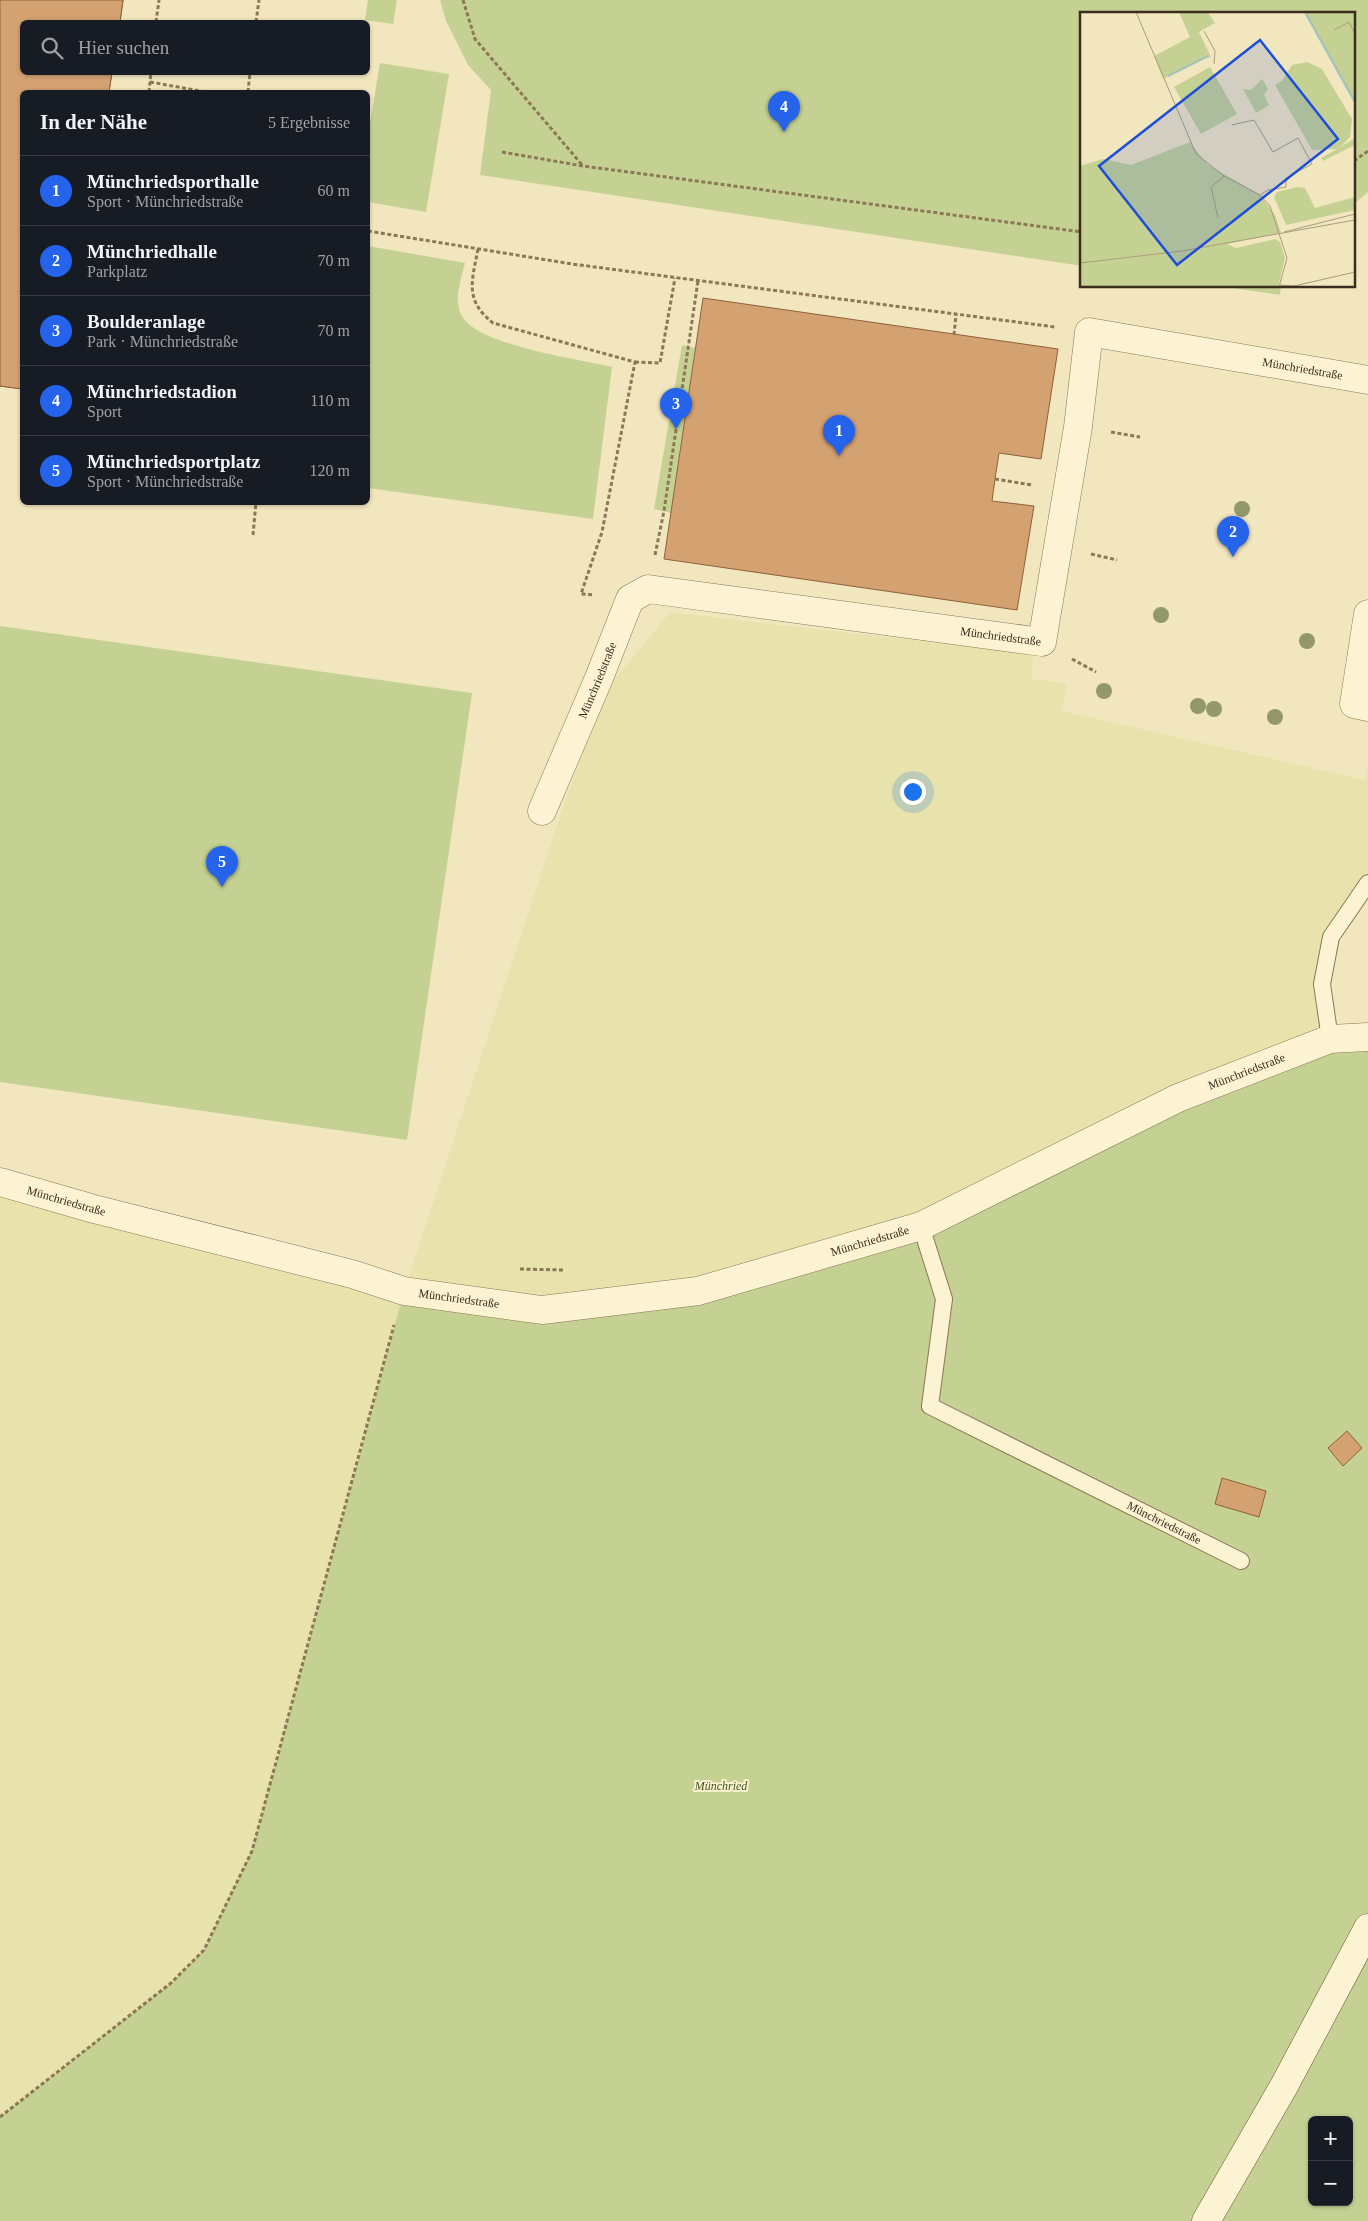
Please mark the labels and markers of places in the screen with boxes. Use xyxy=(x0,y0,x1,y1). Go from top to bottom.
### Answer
pin: 4 xyxy=(768,91,800,132)
pin: 3 xyxy=(660,388,692,429)
pin: 1 xyxy=(823,415,855,456)
pin: 2 xyxy=(1217,516,1249,557)
pin: 5 xyxy=(206,846,238,887)

